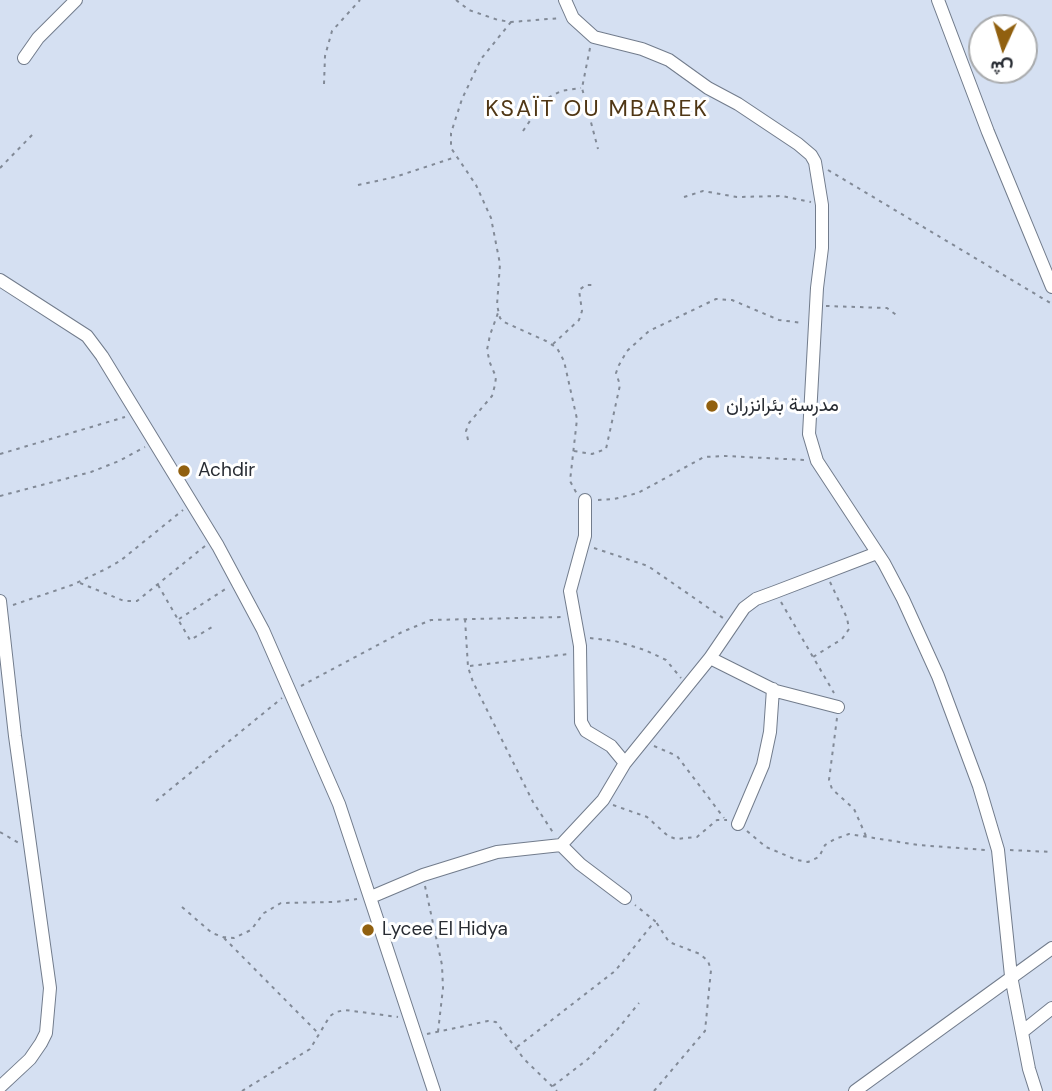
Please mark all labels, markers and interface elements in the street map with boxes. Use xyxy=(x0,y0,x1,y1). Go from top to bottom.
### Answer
north arrow xyxy=(968,14,1038,84)
text: ش xyxy=(989,55,1014,82)
district label: KSAÏT OU MBAREK xyxy=(487,96,707,124)
place label: مدرسة بئرانزران xyxy=(726,395,839,417)
marker: مدرسة بئرانزران xyxy=(704,398,720,414)
place label: Achdir xyxy=(198,460,255,482)
marker: Achdir xyxy=(176,463,192,479)
place label: Lycee El Hidya xyxy=(382,919,508,941)
marker: Lycee El Hidya xyxy=(360,922,376,938)

